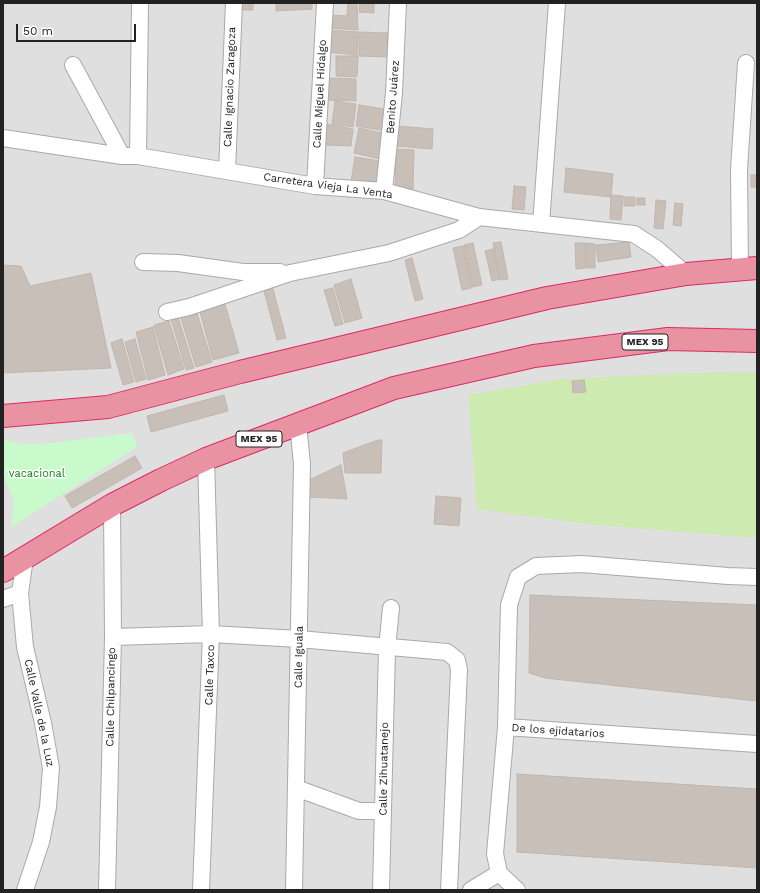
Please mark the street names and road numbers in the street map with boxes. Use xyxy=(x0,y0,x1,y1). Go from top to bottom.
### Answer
street label: Calle Ignacio Zaragoza xyxy=(221,27,239,147)
street label: Calle Miguel Hidalgo xyxy=(311,39,329,149)
street label: Benito Juárez xyxy=(384,60,402,134)
street label: Carretera Vieja La Venta xyxy=(263,170,393,202)
road number: MEX 95 xyxy=(622,334,668,350)
road number: MEX 95 xyxy=(236,431,282,447)
street label: Calle Iguala xyxy=(292,626,306,688)
street label: Calle Taxco xyxy=(202,644,218,706)
street label: Calle Chilpancingo xyxy=(104,647,118,747)
street label: Calle Valle de la Luz xyxy=(21,658,57,768)
street label: De los ejidatarios xyxy=(511,721,605,741)
street label: Calle Zihuatanejo xyxy=(377,722,391,816)

